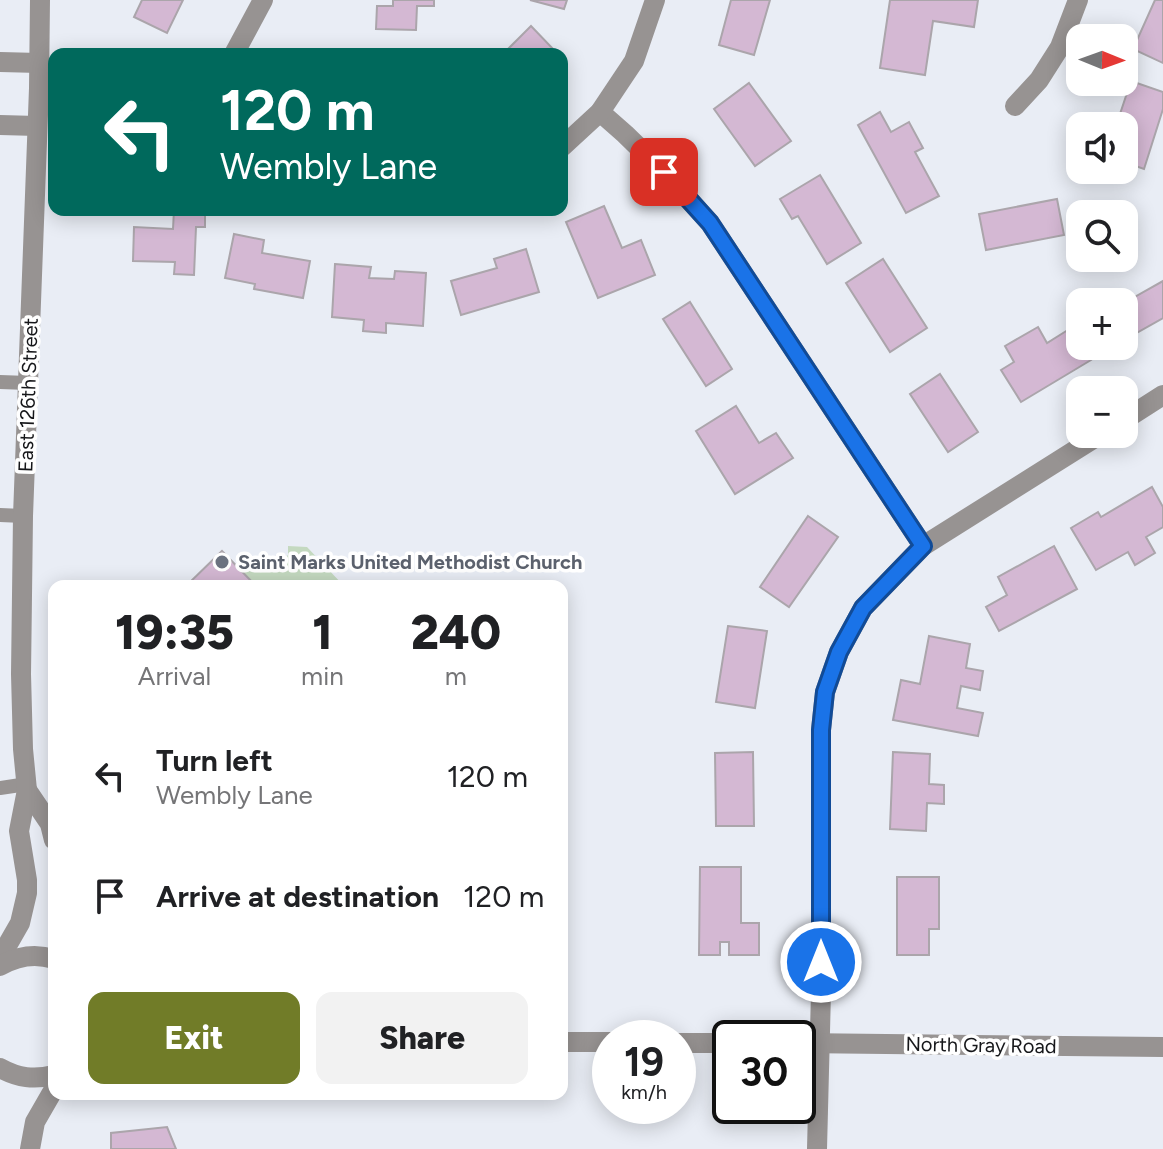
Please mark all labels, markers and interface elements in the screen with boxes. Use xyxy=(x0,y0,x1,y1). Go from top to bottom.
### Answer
north arrow xyxy=(1066,24,1138,96)
map controls xyxy=(1066,24,1138,448)
text: 120 m xyxy=(220,77,375,144)
icon: left xyxy=(88,80,192,184)
button: sound xyxy=(1066,112,1138,184)
pin xyxy=(630,138,698,206)
text: Wembly Lane xyxy=(220,145,437,188)
icon: arrive xyxy=(642,150,686,194)
button: search xyxy=(1066,200,1138,272)
button: + xyxy=(1066,288,1138,360)
street label: East 126th Street xyxy=(13,317,43,473)
button: − xyxy=(1066,376,1138,448)
place label: Saint Marks United Methodist Church xyxy=(238,550,582,574)
marker: Saint Marks United Methodist Church xyxy=(213,553,231,571)
text: 19:35 xyxy=(115,603,234,661)
text: 1 xyxy=(312,603,333,661)
text: 240 xyxy=(411,603,501,661)
text: Arrival xyxy=(138,660,211,692)
text: min xyxy=(301,660,344,692)
text: m xyxy=(445,660,467,692)
text: Turn left xyxy=(156,742,273,779)
icon: left xyxy=(88,754,132,798)
text: 120 m xyxy=(447,758,528,795)
text: Wembly Lane xyxy=(156,779,313,811)
icon: arrive xyxy=(88,874,132,918)
text: Arrive at destination xyxy=(156,878,439,915)
text: 120 m xyxy=(463,878,544,915)
position arrow xyxy=(779,920,863,1004)
button: Exit xyxy=(88,992,300,1084)
button: Share xyxy=(316,992,528,1084)
speed limit sign: 30 xyxy=(712,1020,816,1124)
street label: North Gray Road xyxy=(905,1032,1057,1058)
text: 19 xyxy=(624,1038,664,1086)
text: km/h xyxy=(621,1080,667,1104)

